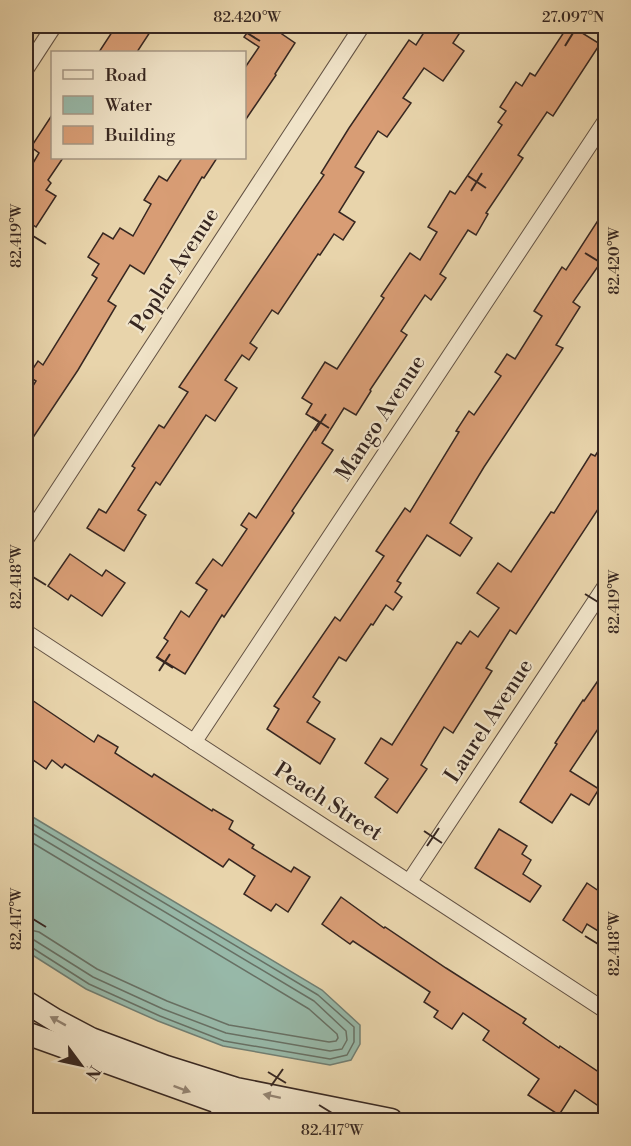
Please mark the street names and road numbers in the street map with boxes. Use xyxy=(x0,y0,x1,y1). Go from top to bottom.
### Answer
street label: Poplar Avenue xyxy=(125,203,225,337)
street label: Mango Avenue xyxy=(330,350,432,486)
street label: Laurel Avenue xyxy=(439,654,539,788)
street label: Peach Street xyxy=(269,757,388,847)

